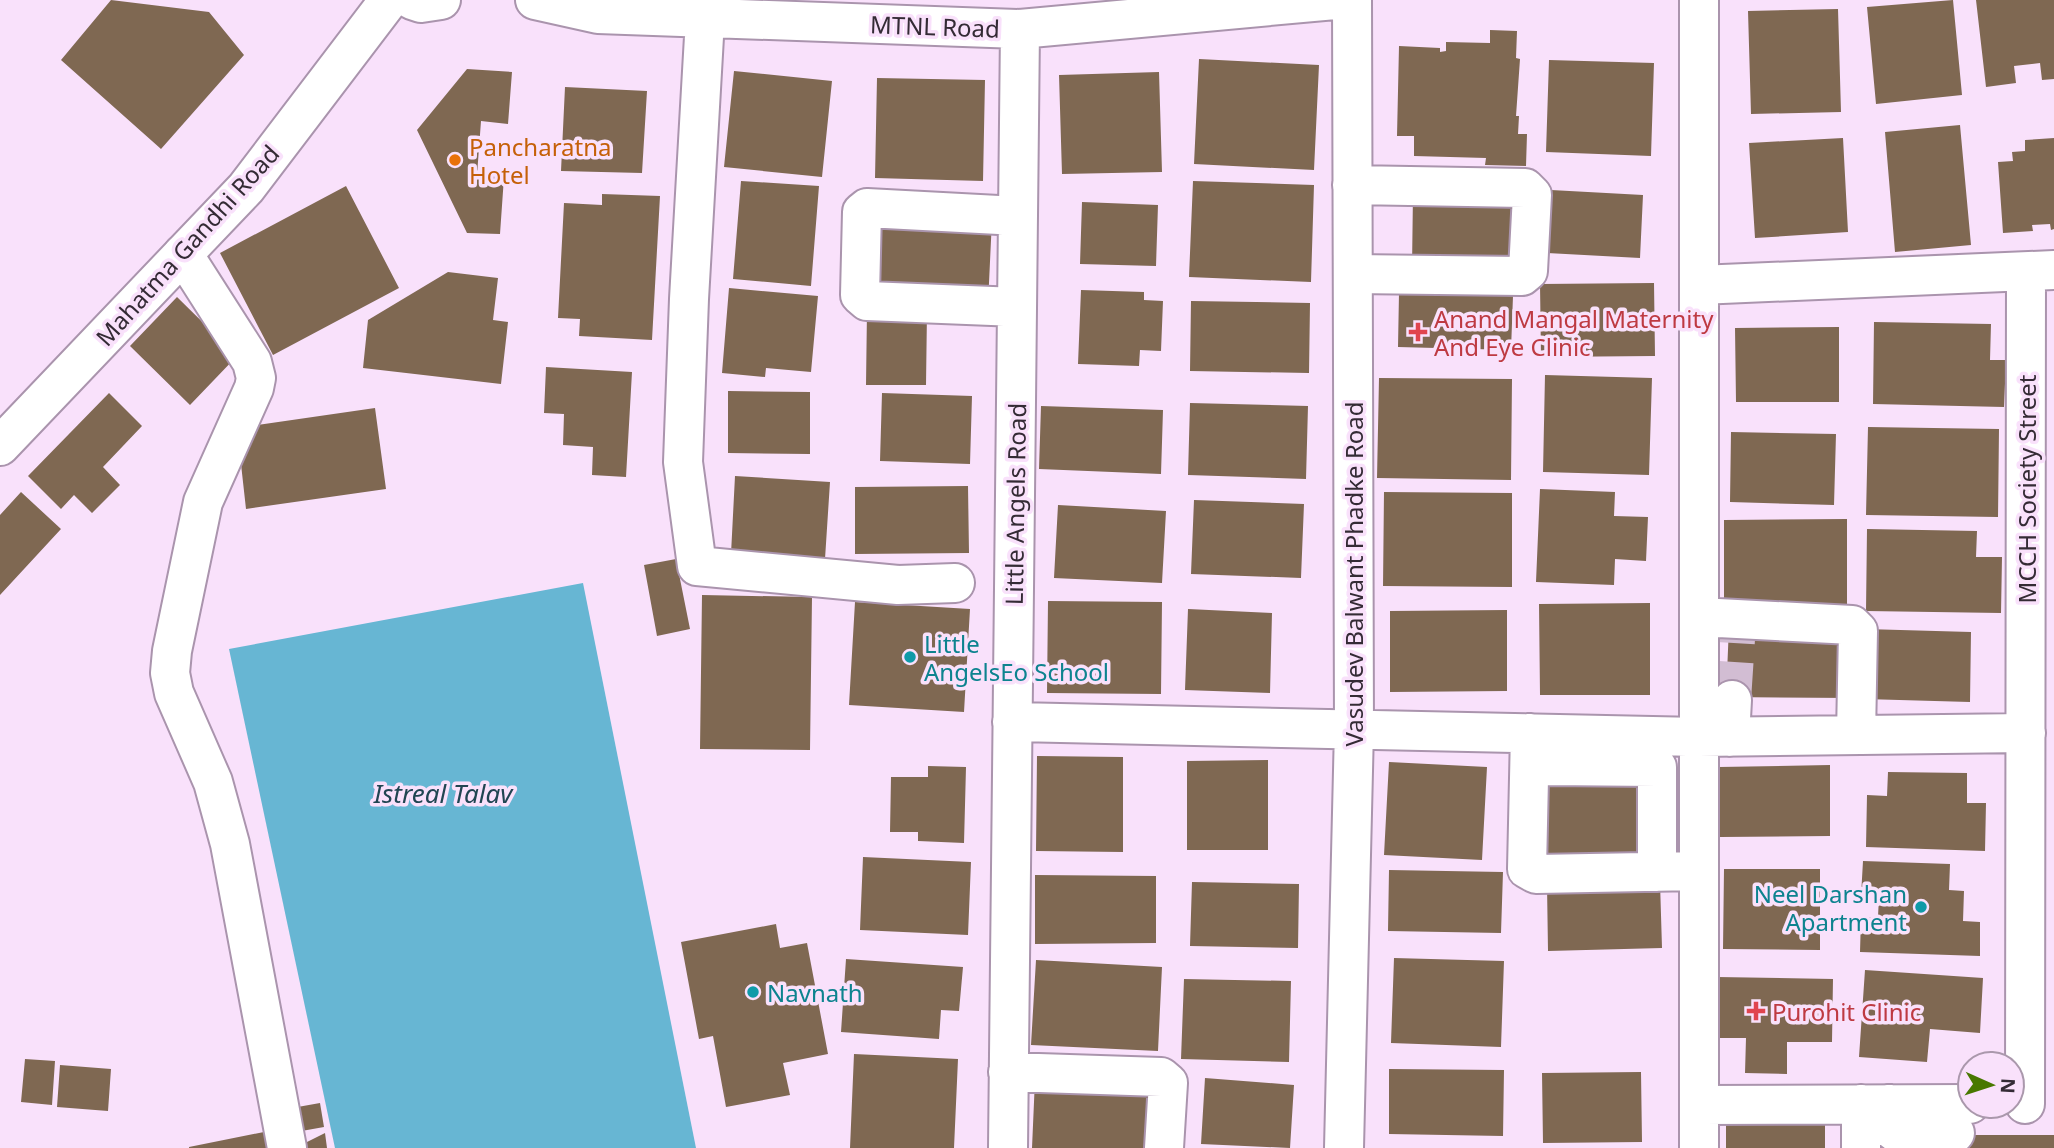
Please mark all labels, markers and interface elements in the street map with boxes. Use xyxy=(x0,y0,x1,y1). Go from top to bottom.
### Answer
street label: MTNL Road xyxy=(870,7,1000,45)
place label: Pancharatna Hotel xyxy=(469,130,612,191)
street label: Mahatma Gandhi Road xyxy=(88,137,286,353)
marker: Pancharatna Hotel xyxy=(447,152,463,168)
place label: Anand Mangal Maternity And Eye Clinic xyxy=(1434,302,1714,363)
marker: Anand Mangal Maternity And Eye Clinic xyxy=(1408,322,1428,342)
street label: MCCH Society Street xyxy=(2010,374,2043,603)
street label: Vasudev Balwant Phadke Road xyxy=(1337,401,1370,747)
street label: Little Angels Road xyxy=(997,403,1033,605)
place label: Little AngelsEo School xyxy=(924,627,1109,688)
marker: Little AngelsEo School xyxy=(902,649,918,665)
water label: Istreal Talav xyxy=(373,775,514,811)
place label: Neel Darshan Apartment xyxy=(1754,877,1907,938)
marker: Neel Darshan Apartment xyxy=(1913,899,1929,915)
place label: Navnath xyxy=(767,976,863,1009)
marker: Navnath xyxy=(745,984,761,1000)
place label: Purohit Clinic xyxy=(1772,995,1921,1028)
marker: Purohit Clinic xyxy=(1746,1001,1766,1021)
north arrow xyxy=(1956,1050,2026,1120)
text: N xyxy=(1995,1077,2021,1094)

